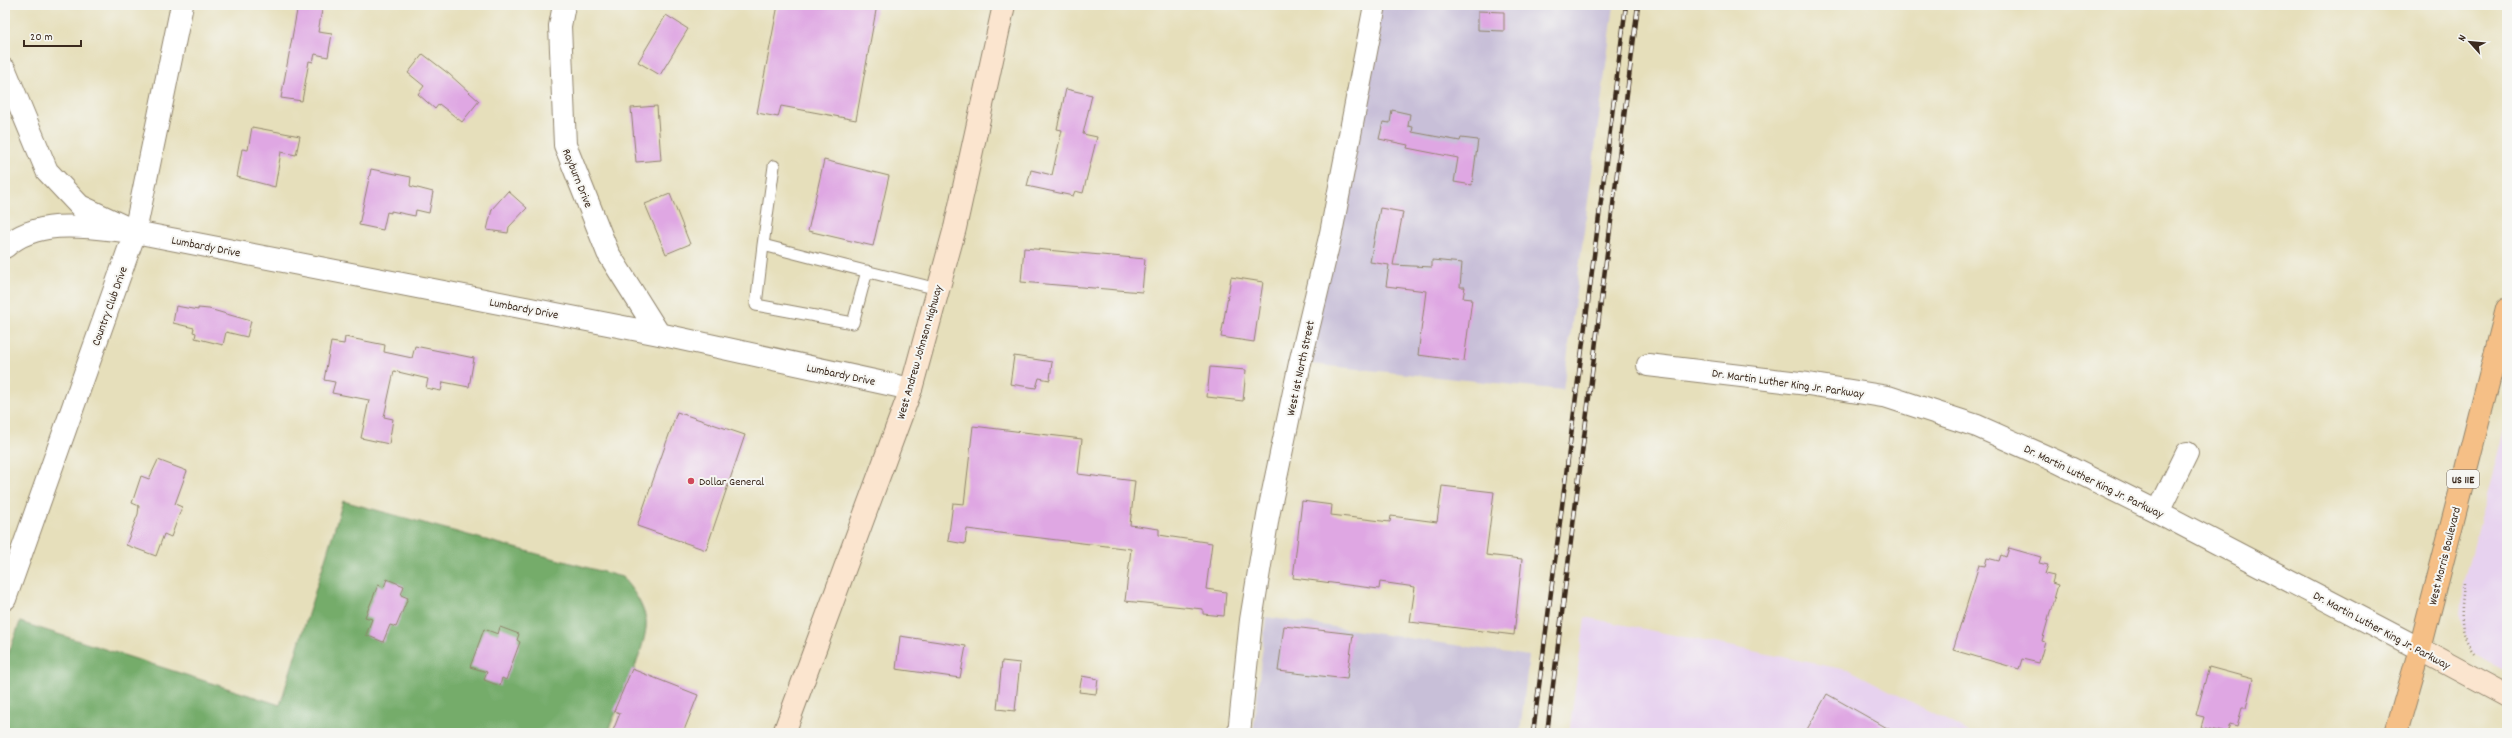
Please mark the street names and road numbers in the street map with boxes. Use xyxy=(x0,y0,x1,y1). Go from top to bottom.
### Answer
street label: Rayburn Drive xyxy=(557,146,596,211)
street label: Lumbardy Drive xyxy=(170,232,242,262)
street label: Country Club Drive xyxy=(88,264,133,349)
street label: West Andrew Johnson Highway xyxy=(893,282,948,422)
street label: Lumbardy Drive xyxy=(488,294,560,324)
street label: West 1st North Street xyxy=(1283,319,1320,417)
street label: Lumbardy Drive xyxy=(805,360,877,391)
street label: Dr. Martin Luther King Jr. Parkway xyxy=(1711,365,1866,404)
street label: Dr. Martin Luther King Jr. Parkway xyxy=(2021,441,2167,524)
road number: US 11E xyxy=(2447,470,2479,488)
street label: West Morris Boulevard xyxy=(2425,505,2466,607)
street label: Dr. Martin Luther King Jr. Parkway xyxy=(2310,588,2454,675)

